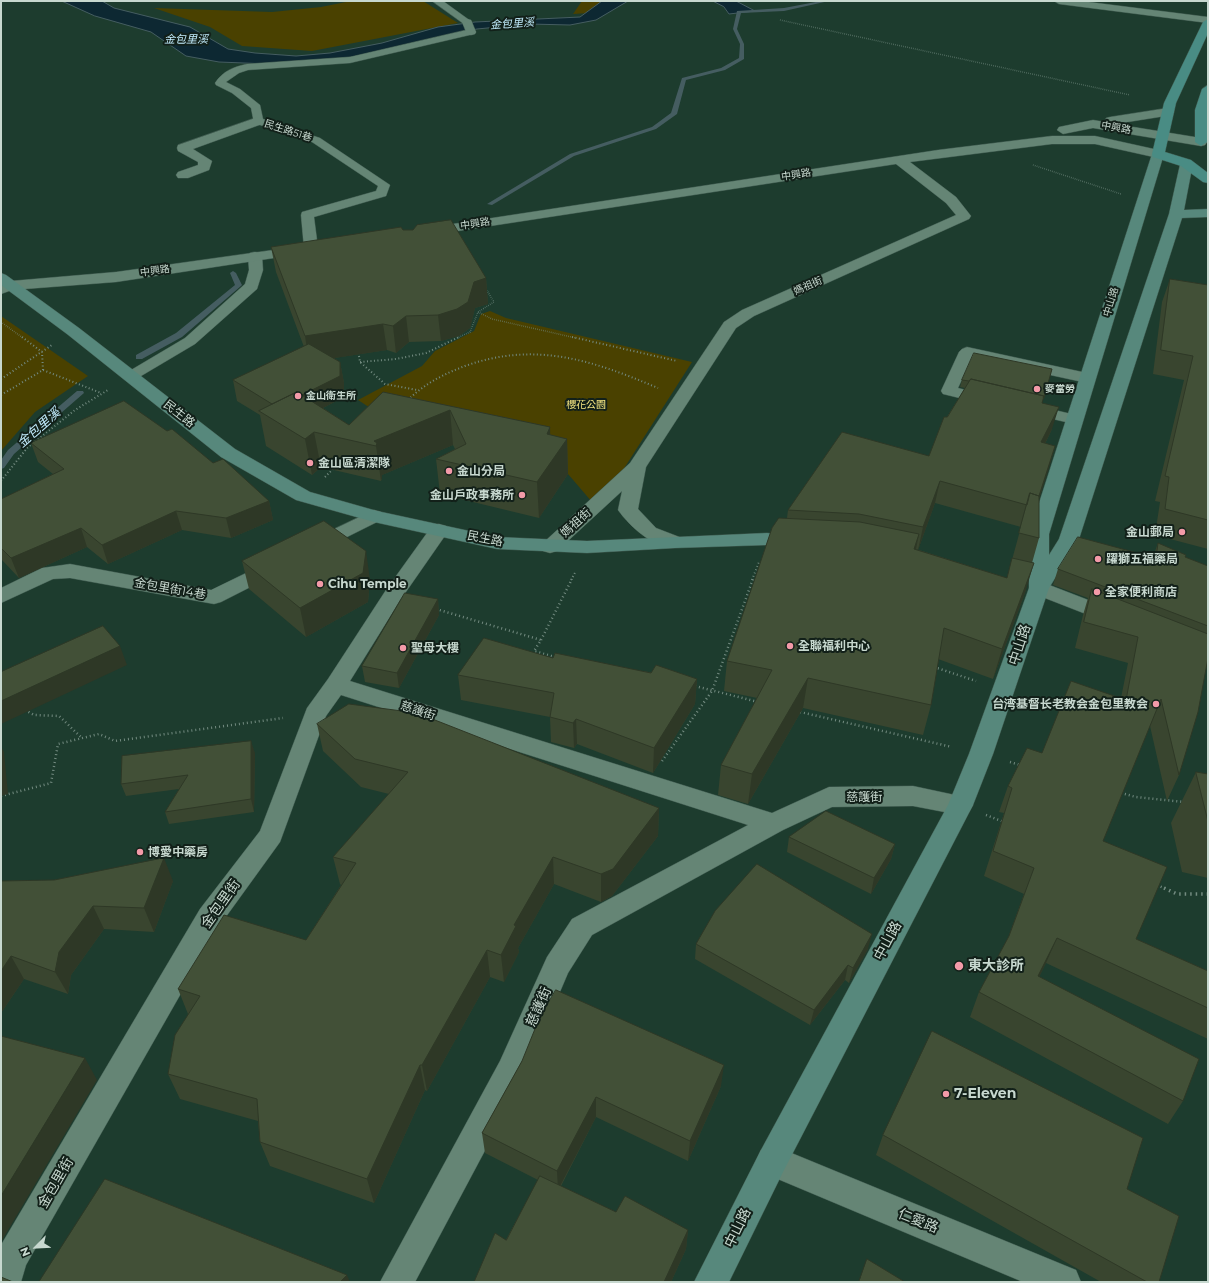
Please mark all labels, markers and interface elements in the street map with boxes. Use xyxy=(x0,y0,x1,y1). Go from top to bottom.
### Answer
water label: 金包里溪 xyxy=(490,16,534,32)
water label: 金包里溪 xyxy=(164,33,208,47)
street label: 民生路51巷 xyxy=(263,118,313,144)
street label: 中興路 xyxy=(1100,119,1132,137)
street label: 中興路 xyxy=(780,167,812,183)
street label: 中興路 xyxy=(459,216,491,232)
street label: 中興路 xyxy=(139,263,171,279)
street label: 媽祖街 xyxy=(792,274,824,298)
street label: 中山路 xyxy=(1101,286,1121,318)
place label: 麥當勞 xyxy=(1045,383,1075,395)
marker: 麥當勞 xyxy=(1032,384,1042,394)
place label: 金山衛生所 xyxy=(306,390,356,402)
marker: 金山衛生所 xyxy=(293,391,303,401)
street label: 民生路 xyxy=(160,397,198,431)
park label: 櫻花公園 xyxy=(566,399,606,411)
water label: 金包里溪 xyxy=(14,405,64,451)
place label: 金山區清潔隊 xyxy=(318,456,390,470)
marker: 金山區清潔隊 xyxy=(305,458,315,468)
place label: 金山分局 xyxy=(457,464,505,478)
marker: 金山分局 xyxy=(444,466,454,476)
place label: 金山戶政事務所 xyxy=(430,488,514,502)
marker: 金山戶政事務所 xyxy=(517,490,527,500)
street label: 媽祖街 xyxy=(558,506,594,540)
place label: 金山郵局 xyxy=(1126,525,1174,539)
marker: 金山郵局 xyxy=(1177,527,1187,537)
street label: 民生路 xyxy=(466,528,504,550)
place label: 躍獅五福藥局 xyxy=(1106,552,1178,566)
marker: 躍獅五福藥局 xyxy=(1093,554,1103,564)
street label: 金包里街14巷 xyxy=(133,576,207,602)
place label: Cihu Temple xyxy=(328,577,407,591)
marker: Cihu Temple xyxy=(315,579,325,589)
place label: 全家便利商店 xyxy=(1105,585,1177,599)
marker: 全家便利商店 xyxy=(1092,587,1102,597)
street label: 中山路 xyxy=(1006,622,1034,668)
place label: 全聯福利中心 xyxy=(798,639,870,653)
place label: 聖母大樓 xyxy=(411,641,459,655)
marker: 全聯福利中心 xyxy=(785,641,795,651)
marker: 聖母大樓 xyxy=(398,643,408,653)
place label: 台湾基督长老教会金包里教会 xyxy=(992,697,1148,711)
street label: 慈護街 xyxy=(399,699,437,723)
marker: 台湾基督长老教会金包里教会 xyxy=(1151,699,1161,709)
street label: 慈護街 xyxy=(846,790,882,804)
place label: 博愛中藥房 xyxy=(148,845,208,859)
marker: 博愛中藥房 xyxy=(135,847,145,857)
street label: 金包里街 xyxy=(198,876,244,932)
street label: 中山路 xyxy=(871,919,905,963)
place label: 東大診所 xyxy=(968,958,1024,974)
marker: 東大診所 xyxy=(953,960,965,972)
street label: 慈護街 xyxy=(523,984,555,1030)
place label: 7-Eleven xyxy=(954,1086,1016,1102)
marker: 7-Eleven xyxy=(941,1089,951,1099)
street label: 金包里街 xyxy=(35,1155,77,1211)
street label: 中山路 xyxy=(721,1205,755,1251)
street label: 仁愛路 xyxy=(895,1205,941,1237)
north arrow xyxy=(16,1227,56,1267)
text: N xyxy=(17,1245,33,1259)

